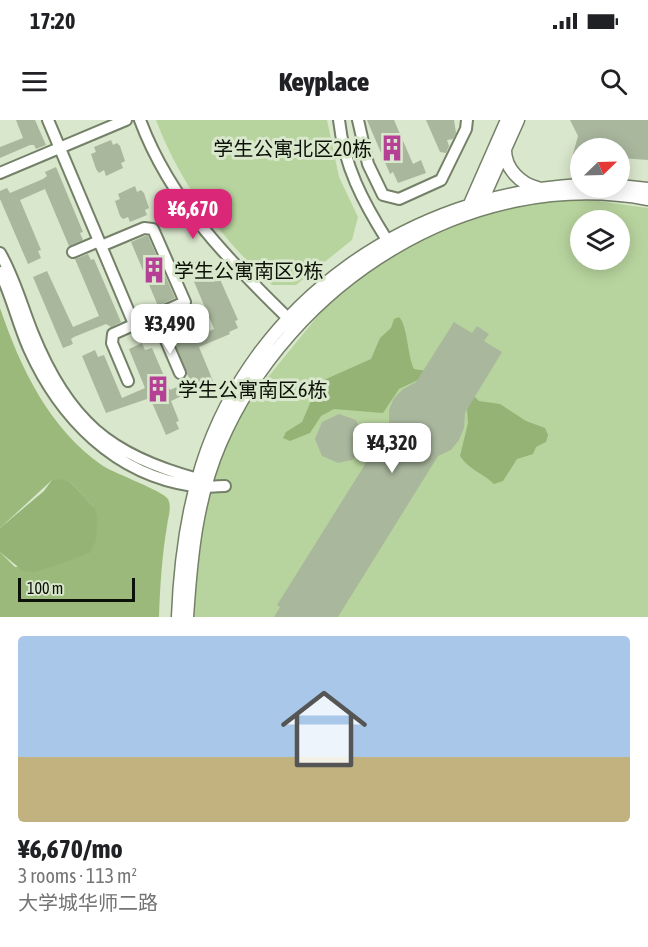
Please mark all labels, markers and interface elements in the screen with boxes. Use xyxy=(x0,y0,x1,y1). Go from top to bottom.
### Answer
text: 17:20 xyxy=(30,8,75,34)
icon: menu xyxy=(18,65,51,98)
icon: search xyxy=(597,65,630,98)
text: Keyplace xyxy=(279,66,369,97)
building icon: 学生公寓北区20栋 xyxy=(377,133,407,163)
place label: 学生公寓北区20栋 xyxy=(213,137,372,160)
north arrow xyxy=(570,138,630,198)
map controls xyxy=(570,138,630,270)
pin: ¥6,670 xyxy=(144,189,242,240)
text: ¥6,670 xyxy=(168,197,218,220)
button: layers xyxy=(570,210,630,270)
building icon: 学生公寓南区9栋 xyxy=(139,255,169,285)
place label: 学生公寓南区9栋 xyxy=(174,259,323,282)
pin: ¥3,490 xyxy=(121,304,219,355)
text: ¥3,490 xyxy=(145,312,195,335)
building icon: 学生公寓南区6栋 xyxy=(143,374,173,404)
place label: 学生公寓南区6栋 xyxy=(178,378,327,401)
pin: ¥4,320 xyxy=(343,423,441,474)
text: ¥4,320 xyxy=(367,431,417,454)
scale bar xyxy=(18,575,135,603)
text: 100 m xyxy=(27,579,63,597)
icon: home xyxy=(270,675,378,783)
text: ¥6,670/mo xyxy=(18,834,123,864)
text: 3 rooms · 113 m² xyxy=(18,864,137,887)
text: 大学城华师二路 xyxy=(18,891,158,914)

